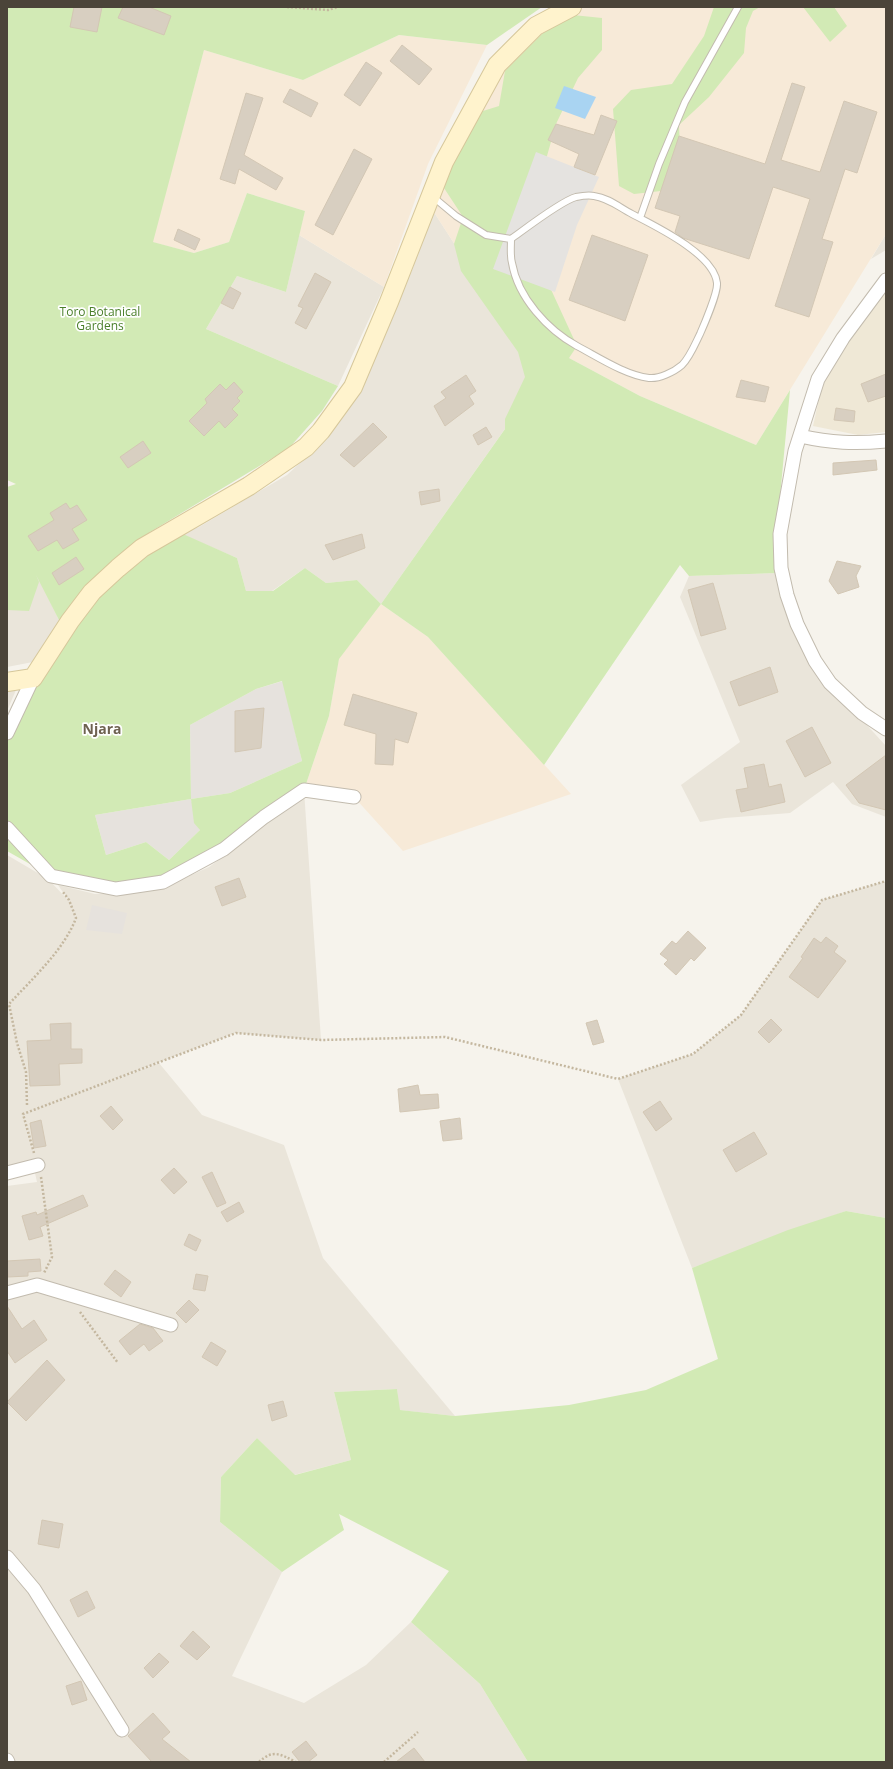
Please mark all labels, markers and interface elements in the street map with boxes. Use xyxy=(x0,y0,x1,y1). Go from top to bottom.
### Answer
park label: Toro Botanical Gardens xyxy=(60,303,140,334)
district label: Njara xyxy=(83,719,121,738)

